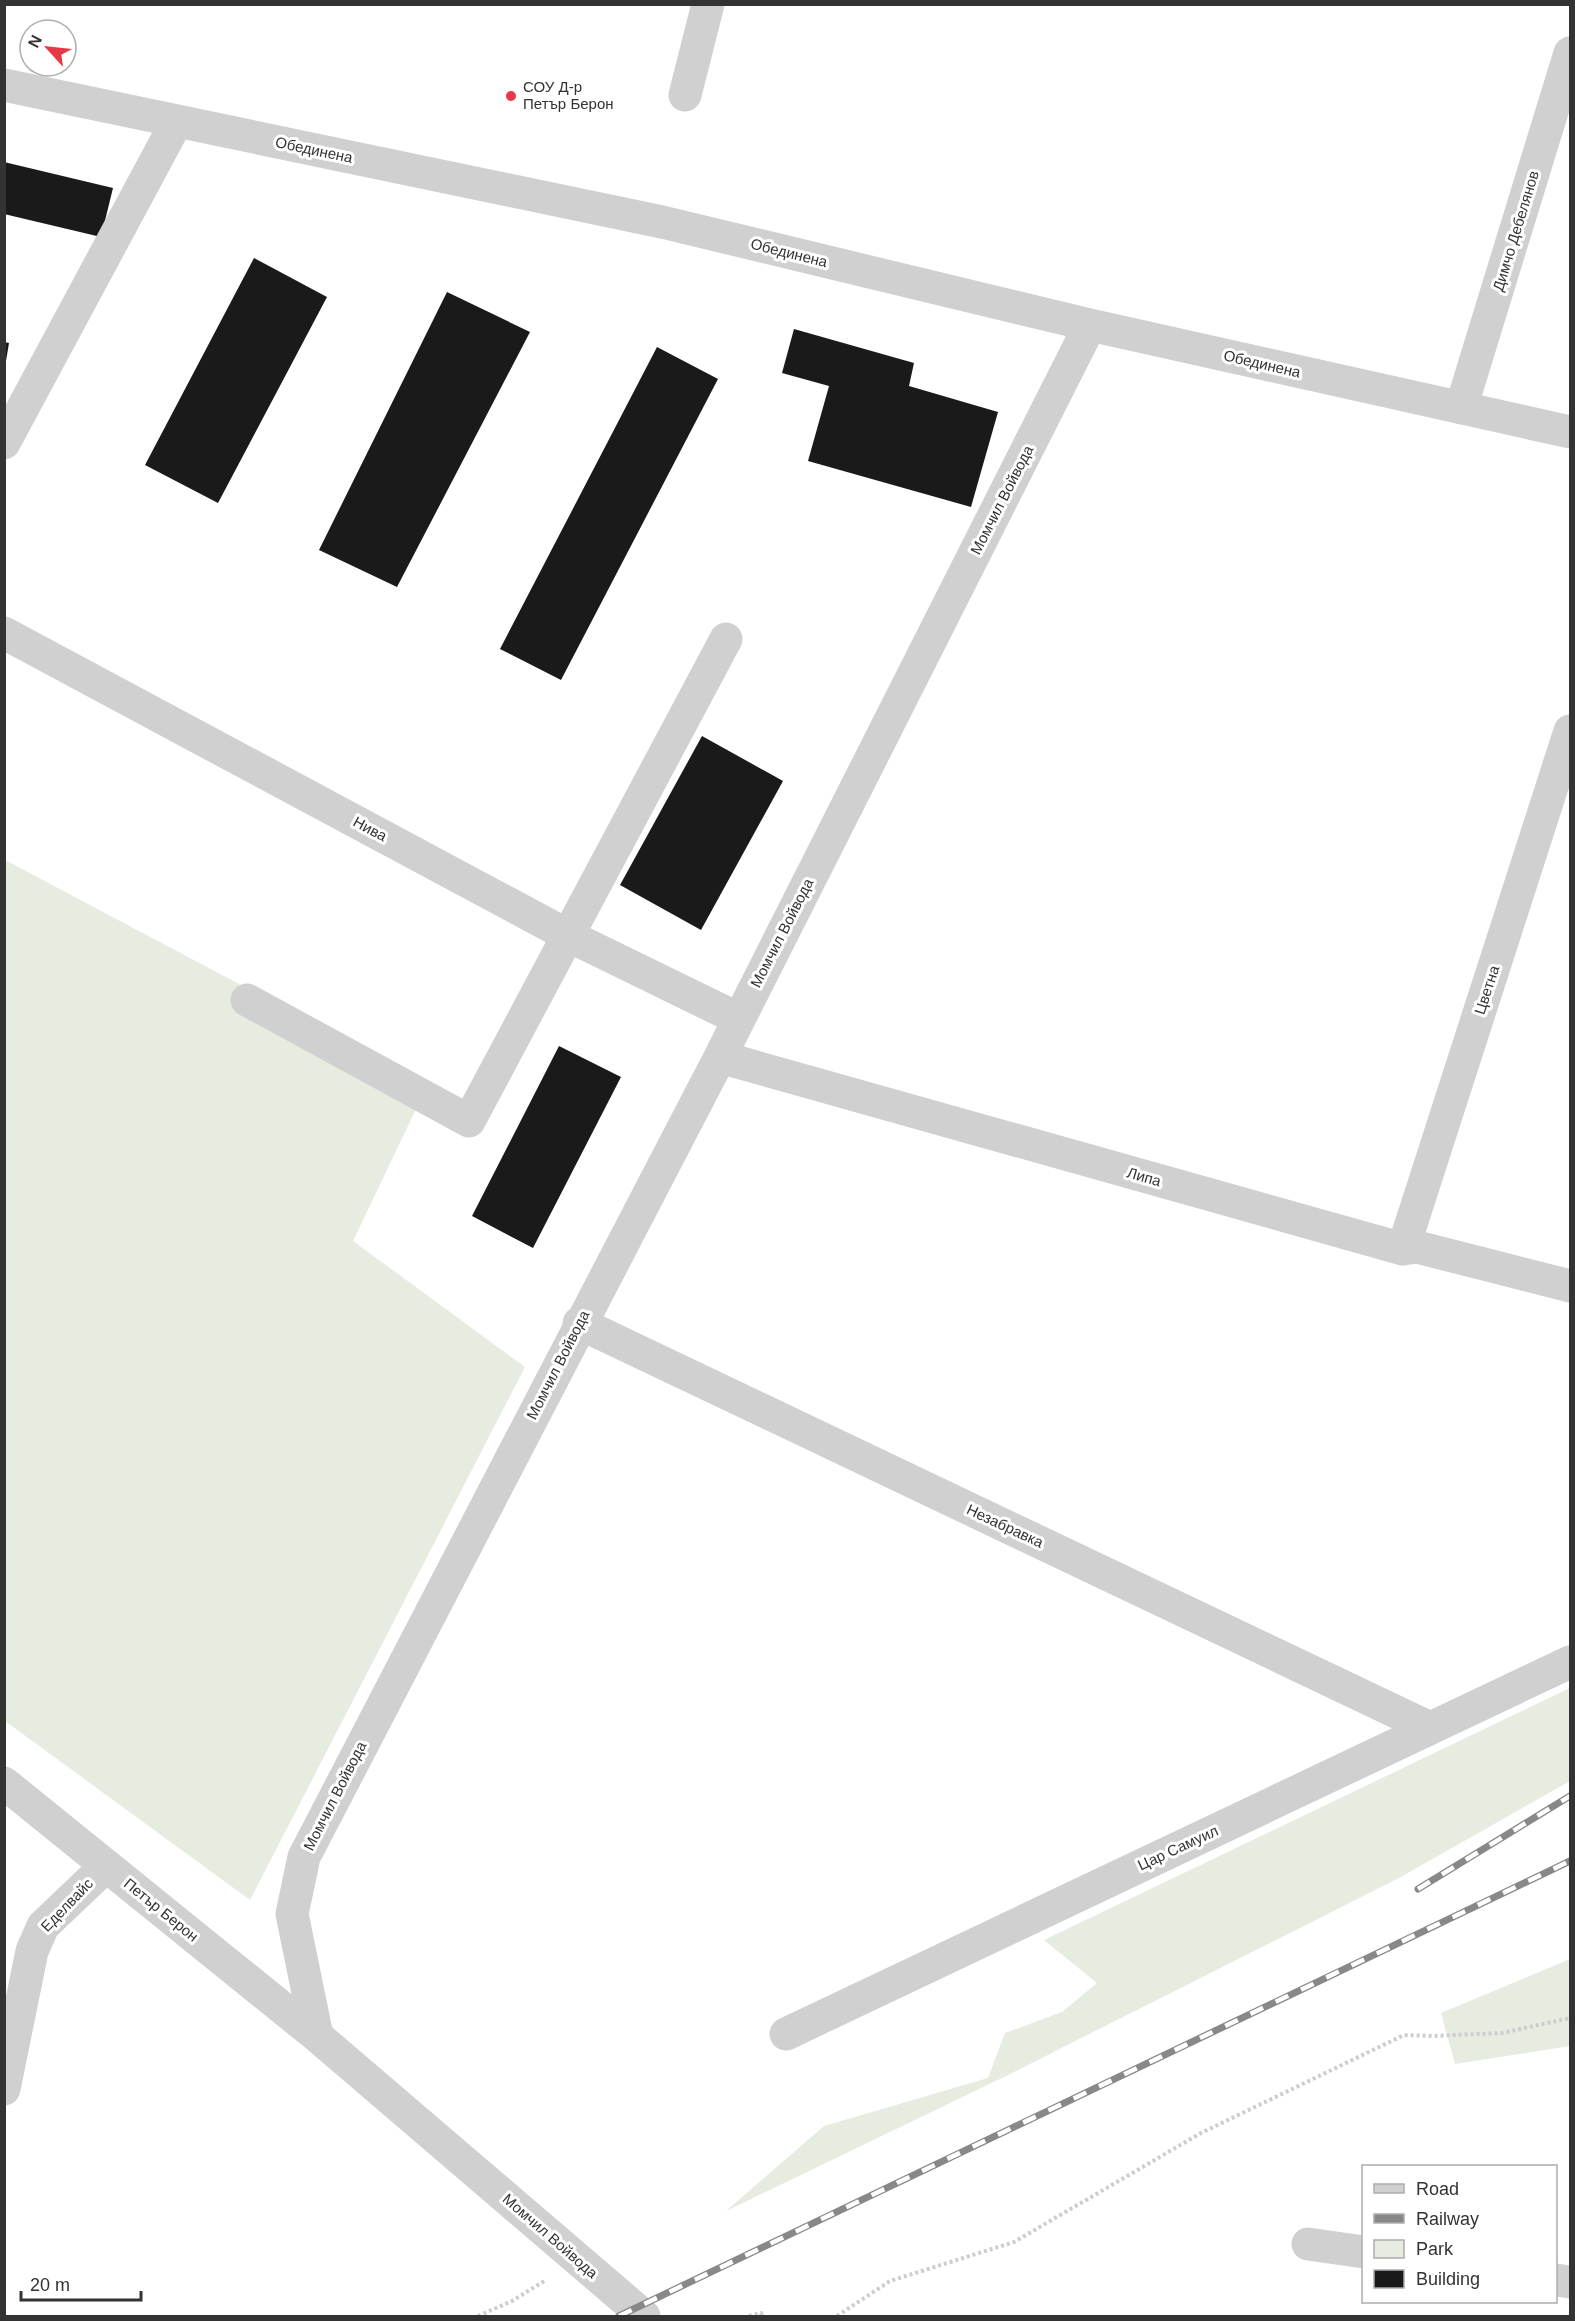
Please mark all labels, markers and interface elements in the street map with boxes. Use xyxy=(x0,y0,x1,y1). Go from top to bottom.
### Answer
north arrow xyxy=(18,18,78,78)
text: N xyxy=(25,32,45,50)
place label: СОУ Д-р Петър Берон xyxy=(523,78,614,112)
marker: СОУ Д-р Петър Берон xyxy=(504,89,518,103)
street label: Обединена xyxy=(274,133,355,166)
street label: Димчо Дебелянов xyxy=(1489,168,1542,293)
street label: Обединена xyxy=(749,235,830,270)
street label: Обединена xyxy=(1222,346,1303,381)
street label: Момчил Войвода xyxy=(967,442,1037,557)
street label: Нива xyxy=(351,813,390,845)
street label: Момчил Войвода xyxy=(747,875,817,990)
street label: Цветна xyxy=(1471,963,1503,1016)
street label: Липа xyxy=(1125,1164,1164,1190)
street label: Момчил Войвода xyxy=(523,1307,593,1422)
street label: Незабравка xyxy=(964,1500,1047,1551)
street label: Момчил Войвода xyxy=(300,1738,370,1853)
street label: Цар Самуил xyxy=(1135,1822,1221,1874)
street label: Еделвайс xyxy=(37,1874,96,1935)
street label: Петър Берон xyxy=(121,1875,202,1945)
legend xyxy=(1362,2165,1557,2303)
text: Road xyxy=(1416,2179,1459,2199)
street label: Момчил Войвода xyxy=(499,2190,602,2282)
text: Railway xyxy=(1416,2209,1479,2229)
text: Park xyxy=(1416,2239,1454,2259)
scale bar xyxy=(21,2264,141,2302)
text: Building xyxy=(1416,2269,1480,2289)
text: 20 m xyxy=(30,2275,70,2295)

